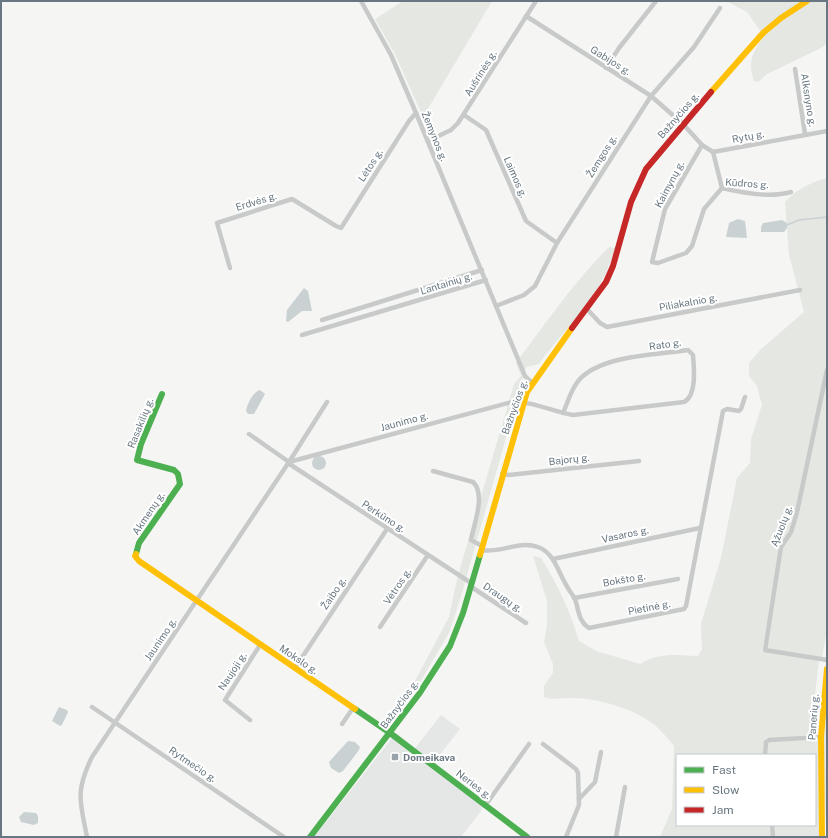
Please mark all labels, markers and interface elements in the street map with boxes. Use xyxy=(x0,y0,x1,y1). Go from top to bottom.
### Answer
street label: Gabijos g. xyxy=(589,43,633,77)
street label: Aušrinės g. xyxy=(461,48,499,98)
street label: Alksnyno g. xyxy=(799,72,819,128)
street label: Bažnyčios g. xyxy=(655,89,701,141)
street label: Žemynos g. xyxy=(420,109,450,163)
street label: Rytų g. xyxy=(731,127,765,145)
street label: Žemgos g. xyxy=(583,132,619,180)
street label: Lėtos g. xyxy=(355,146,385,184)
street label: Laimos g. xyxy=(502,155,530,199)
street label: Kaimynų g. xyxy=(652,159,686,209)
street label: Kūdros g. xyxy=(725,175,769,191)
street label: Erdvės g. xyxy=(234,189,278,213)
street label: Lantainių g. xyxy=(419,269,473,297)
street label: Piliakalnio g. xyxy=(658,291,718,313)
street label: Rato g. xyxy=(648,336,682,352)
street label: Bažnyčios g. xyxy=(499,378,529,436)
street label: Rasakilių g. xyxy=(124,396,156,450)
street label: Jaunimo g. xyxy=(379,409,429,433)
street label: Bajorų g. xyxy=(548,451,590,467)
street label: Akmenų g. xyxy=(129,489,167,537)
street label: Perkūno g. xyxy=(360,497,408,535)
street label: Ąžuolų g. xyxy=(768,504,794,548)
street label: Vasaros g. xyxy=(600,523,650,545)
street label: Vėtros g. xyxy=(381,566,413,606)
street label: Bokšto g. xyxy=(602,569,646,589)
street label: Žaibo g. xyxy=(318,574,348,612)
street label: Draugų g. xyxy=(481,580,525,614)
street label: Pietinė g. xyxy=(627,597,671,617)
street label: Jaunimo g. xyxy=(141,615,179,663)
street label: Mokslo g. xyxy=(277,642,321,676)
street label: Naujoji g. xyxy=(215,650,249,692)
street label: Bažnyčios g. xyxy=(377,677,421,731)
street label: Panerių g. xyxy=(805,693,821,741)
street label: Rytmečio g. xyxy=(167,744,219,784)
place label: Domeikava xyxy=(403,751,456,763)
marker: Domeikava xyxy=(390,752,400,762)
legend xyxy=(676,754,816,826)
text: Fast xyxy=(712,763,737,777)
street label: Neries g. xyxy=(454,767,494,801)
text: Slow xyxy=(712,783,740,797)
text: Jam xyxy=(712,803,734,817)

